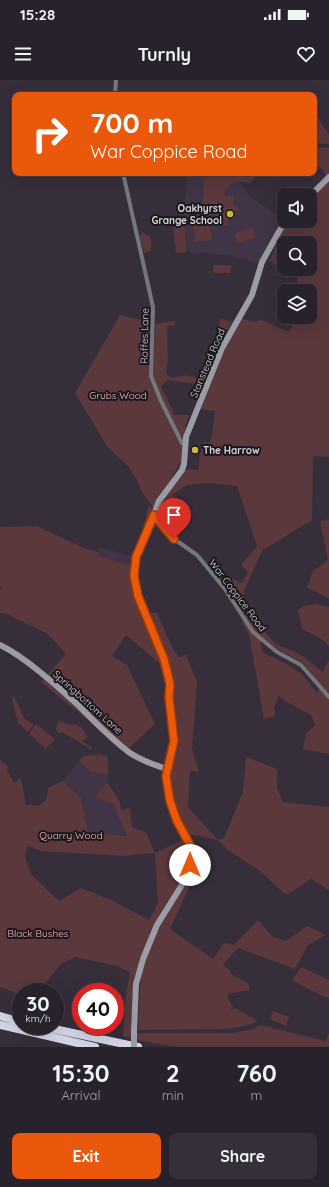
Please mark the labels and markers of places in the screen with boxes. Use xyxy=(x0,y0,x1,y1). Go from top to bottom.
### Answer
place label: Oakhyrst Grange School xyxy=(151,202,222,227)
marker: Oakhyrst Grange School xyxy=(225,209,235,219)
place label: The Harrow xyxy=(203,444,260,457)
marker: The Harrow xyxy=(190,445,200,455)
pin xyxy=(157,498,191,539)

